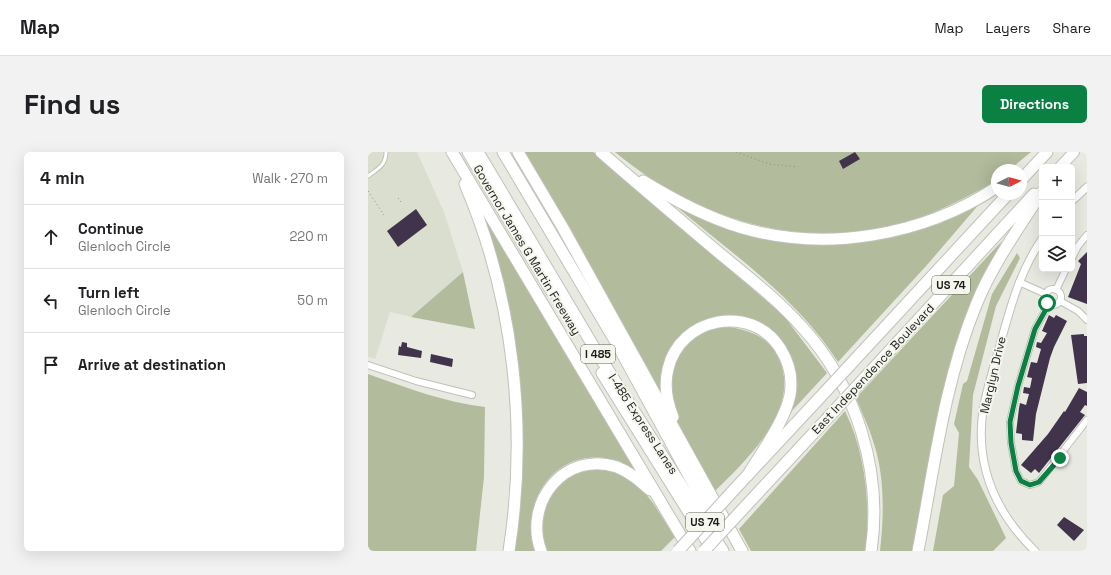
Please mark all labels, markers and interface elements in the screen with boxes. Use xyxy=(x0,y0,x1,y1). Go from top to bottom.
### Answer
text: Map xyxy=(20,15,60,40)
text: Map xyxy=(934,19,964,37)
text: Layers xyxy=(986,19,1030,37)
text: Share xyxy=(1052,19,1091,37)
button: Directions xyxy=(982,85,1087,123)
text: Find us xyxy=(24,86,121,122)
street label: Governor James G Martin Freeway xyxy=(470,162,584,338)
north arrow xyxy=(991,164,1027,200)
map controls xyxy=(1039,164,1075,272)
button: + xyxy=(1039,164,1075,200)
text: 4 min xyxy=(40,167,85,189)
text: Walk · 270 m xyxy=(252,170,328,187)
button: − xyxy=(1039,200,1075,236)
text: Continue xyxy=(78,219,144,238)
icon: ahead xyxy=(40,226,62,248)
text: 220 m xyxy=(289,228,328,245)
button: layers xyxy=(1039,236,1075,272)
text: Glenloch Circle xyxy=(78,238,171,255)
road number: US 74 xyxy=(932,276,970,294)
text: Turn left xyxy=(78,283,140,302)
icon: left xyxy=(40,290,62,312)
text: 50 m xyxy=(297,292,328,309)
route start xyxy=(1038,294,1056,312)
street label: East Independence Boulevard xyxy=(808,300,938,438)
text: Glenloch Circle xyxy=(78,302,171,319)
street label: Marglyn Drive xyxy=(976,335,1010,415)
road number: I 485 xyxy=(581,345,615,363)
icon: arrive xyxy=(40,354,62,376)
text: Arrive at destination xyxy=(78,355,226,374)
street label: I-485 Express Lanes xyxy=(605,371,681,477)
route end xyxy=(1051,449,1069,467)
road number: US 74 xyxy=(686,513,724,531)

